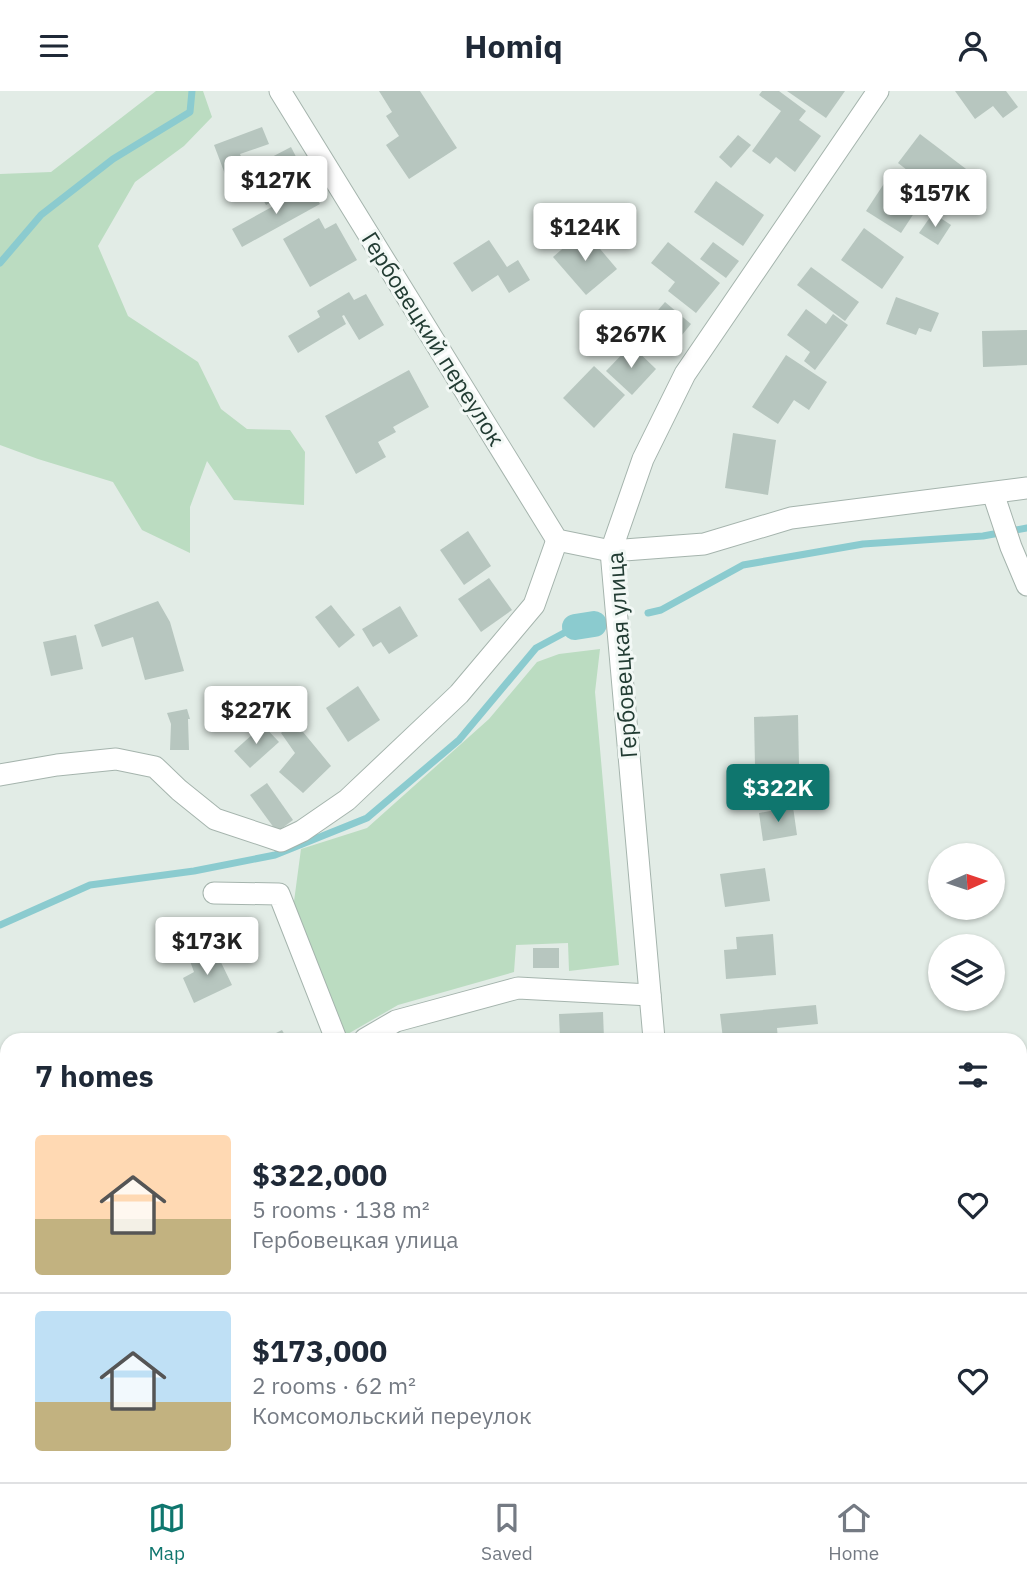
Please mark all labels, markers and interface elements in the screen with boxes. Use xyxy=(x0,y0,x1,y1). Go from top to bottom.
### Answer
text: Homiq xyxy=(464,25,563,67)
icon: menu xyxy=(35,27,73,65)
icon: person xyxy=(954,27,992,65)
pin: $127K xyxy=(227,157,325,216)
text: $127K xyxy=(240,164,312,194)
pin: $157K xyxy=(886,169,984,229)
text: $157K xyxy=(899,177,971,207)
pin: $124K xyxy=(536,204,634,263)
text: $124K xyxy=(549,211,621,241)
street label: Гербовецкий переулок xyxy=(356,226,512,451)
pin: $267K xyxy=(582,310,680,370)
text: $267K xyxy=(595,318,667,348)
street label: Гербовецкая улица xyxy=(599,551,643,759)
pin: $227K xyxy=(207,687,305,746)
text: $227K xyxy=(220,694,292,724)
pin: $322K xyxy=(729,765,827,824)
text: $322K xyxy=(742,772,814,802)
north arrow xyxy=(928,843,1004,921)
map controls xyxy=(928,843,1005,1011)
pin: $173K xyxy=(158,917,256,977)
text: $173K xyxy=(171,925,243,955)
button: layers xyxy=(928,934,1005,1011)
text: 7 homes xyxy=(35,1056,154,1095)
icon: filters xyxy=(954,1056,992,1094)
text: $322,000 xyxy=(252,1155,387,1194)
icon: home xyxy=(91,1163,175,1247)
icon: heart xyxy=(954,1186,992,1224)
text: 5 rooms · 138 m² xyxy=(252,1194,430,1224)
text: Гербовецкая улица xyxy=(252,1224,459,1254)
text: $173,000 xyxy=(252,1331,387,1370)
icon: home xyxy=(91,1339,175,1423)
icon: heart xyxy=(954,1362,992,1400)
text: 2 rooms · 62 m² xyxy=(252,1370,416,1400)
text: Комсомольский переулок xyxy=(252,1400,532,1430)
tab: Map xyxy=(148,1499,186,1565)
tab: Saved xyxy=(481,1499,533,1565)
tab: Home xyxy=(828,1499,879,1565)

